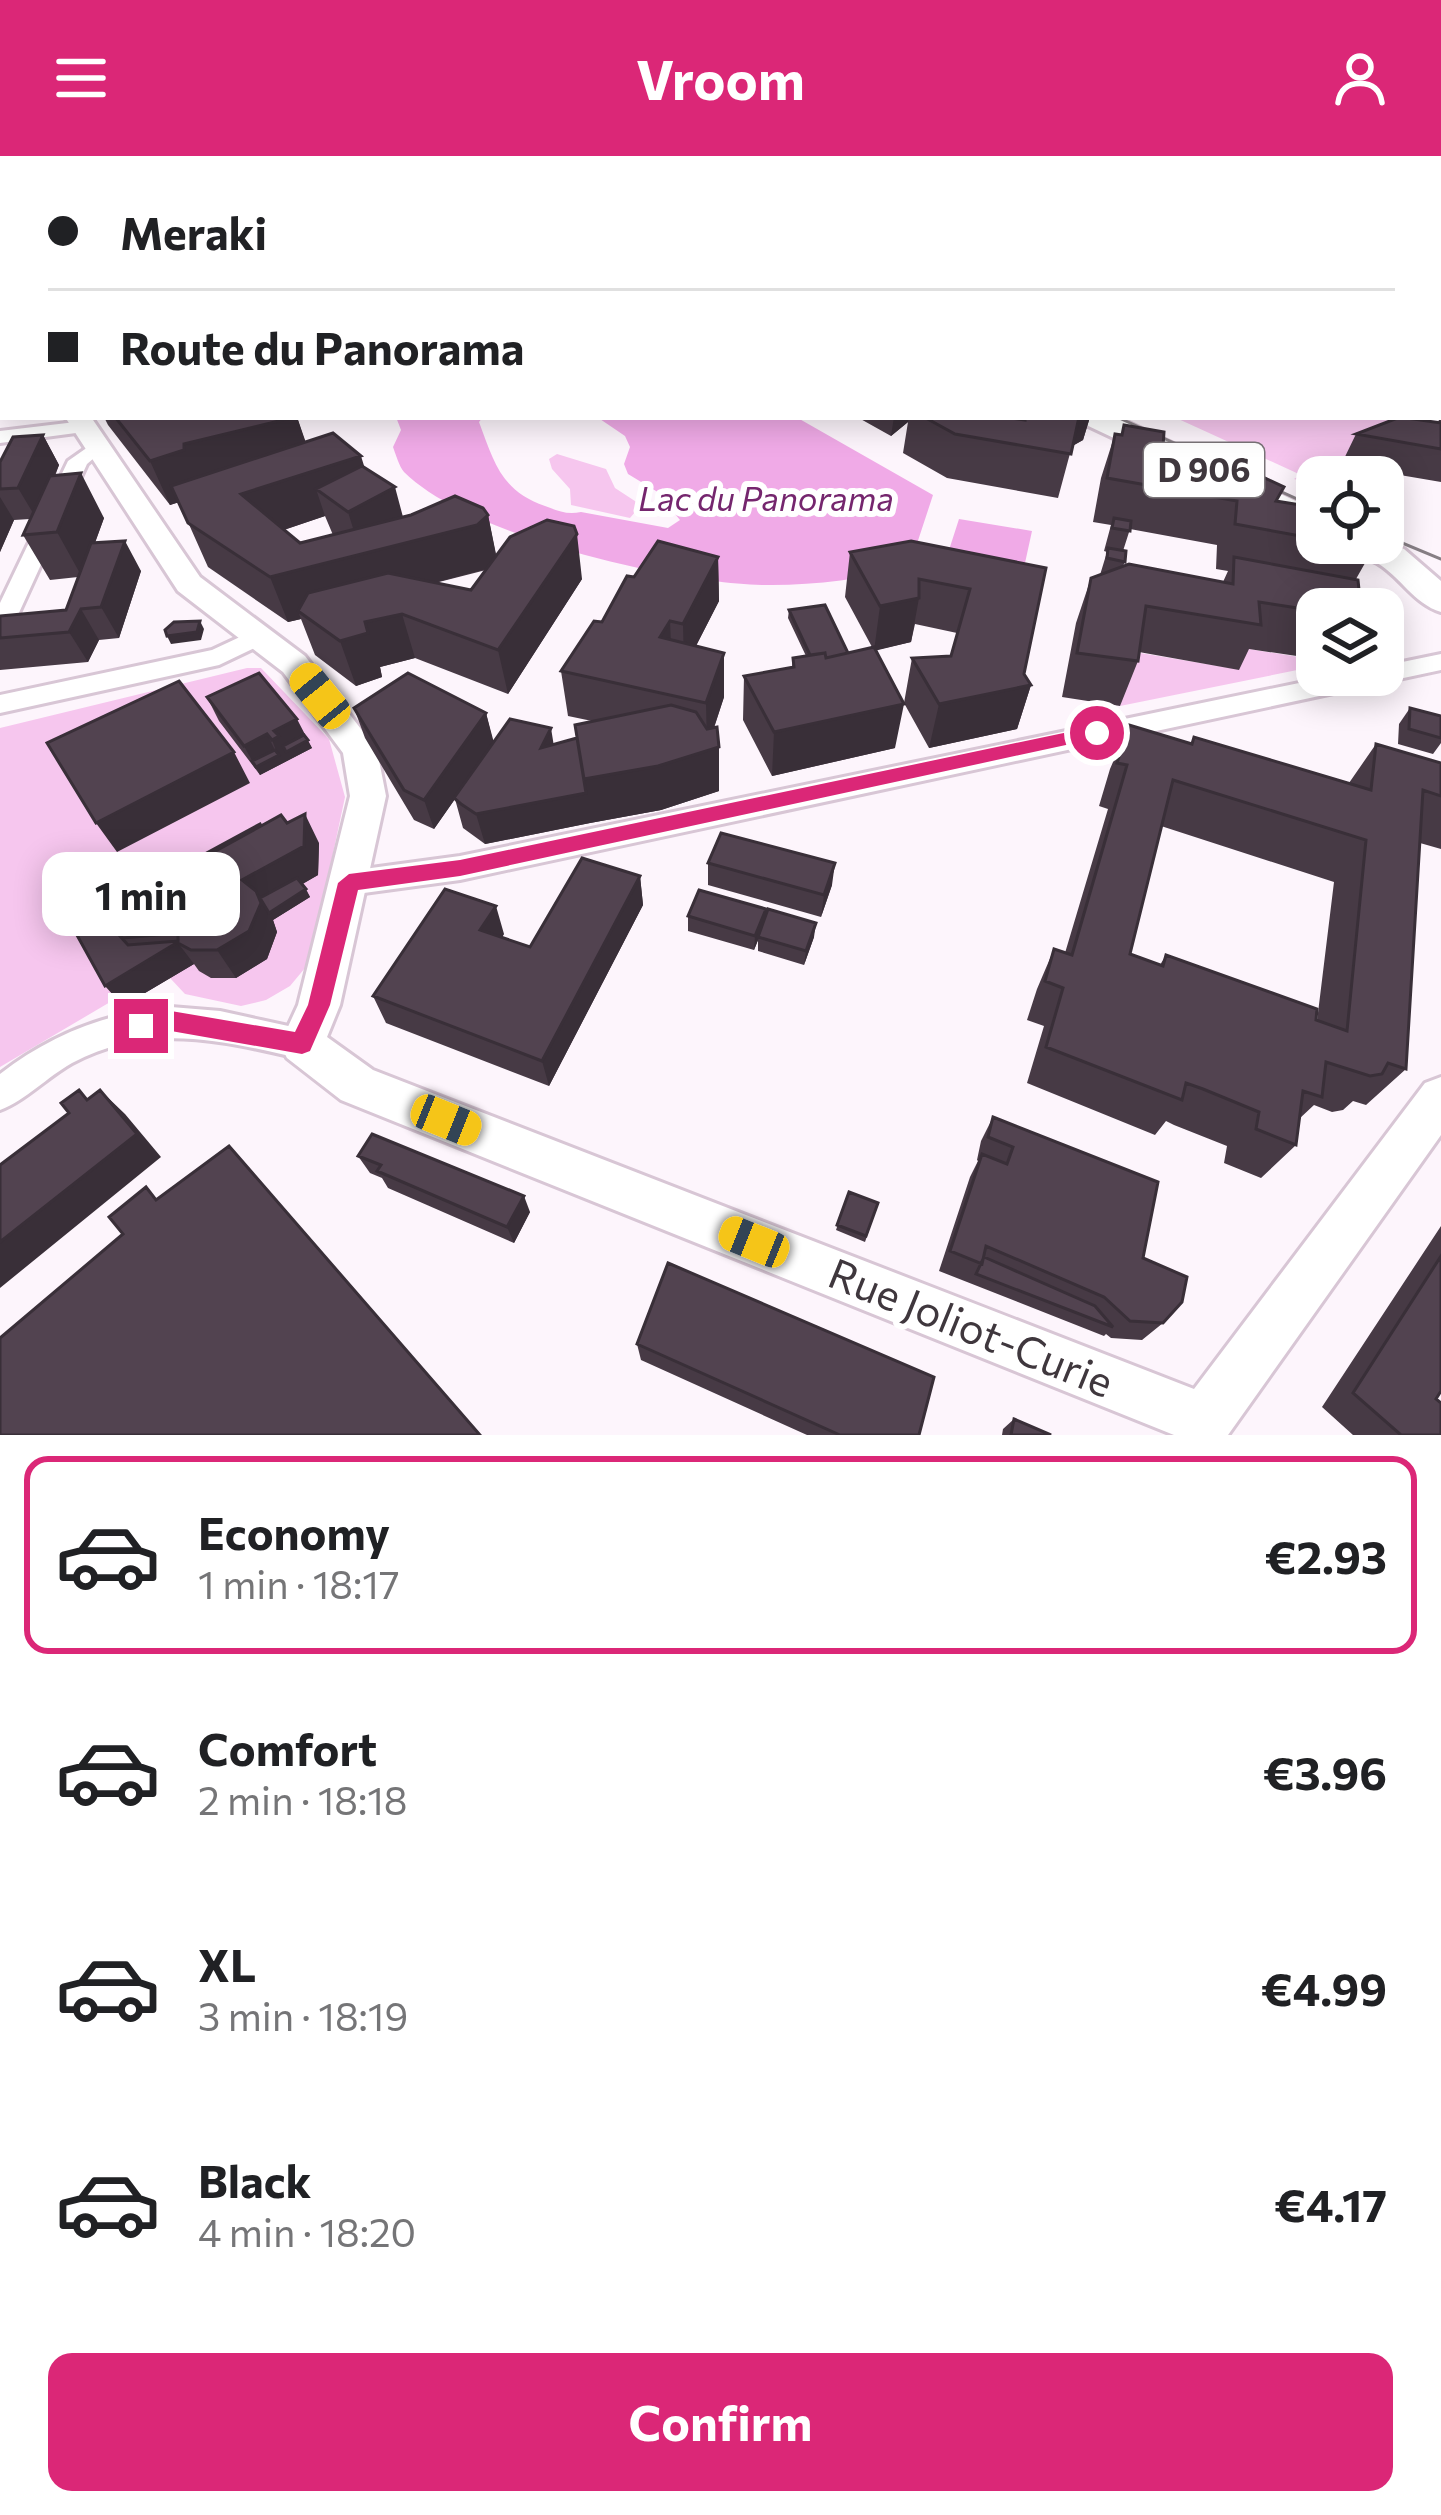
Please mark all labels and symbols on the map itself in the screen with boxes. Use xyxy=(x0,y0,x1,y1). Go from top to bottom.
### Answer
road number: D 906 xyxy=(1144,443,1264,497)
water label: Lac du Panorama xyxy=(638,477,894,518)
car xyxy=(283,657,357,735)
route start xyxy=(1070,706,1124,760)
callout: 1 min xyxy=(42,852,240,936)
route end xyxy=(114,999,168,1053)
car xyxy=(406,1090,486,1150)
car xyxy=(714,1212,794,1272)
street label: Rue Joliot-Curie xyxy=(822,1245,1122,1407)

